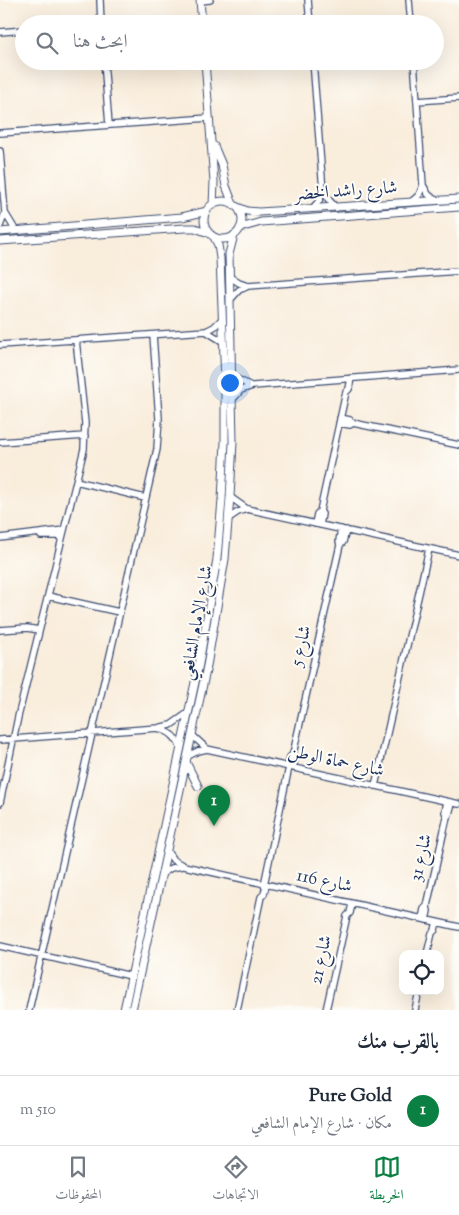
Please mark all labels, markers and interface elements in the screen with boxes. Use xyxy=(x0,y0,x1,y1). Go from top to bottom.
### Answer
search box xyxy=(15,15,444,70)
icon: search xyxy=(33,29,61,57)
text: ابحث هنا xyxy=(73,29,128,56)
street label: شارع راشد الخضر xyxy=(292,175,398,209)
your location xyxy=(217,370,243,396)
street label: شارع الإمام الشافعي xyxy=(175,564,223,683)
street label: شارع 5 xyxy=(284,623,319,670)
street label: شارع حماة الوطن xyxy=(286,739,386,785)
pin: 1 xyxy=(198,785,230,826)
street label: شارع 31 xyxy=(404,831,440,885)
street label: شارع 116 xyxy=(294,863,354,901)
street label: شارع 21 xyxy=(304,933,340,987)
map controls xyxy=(399,950,444,995)
button: locate xyxy=(399,950,444,995)
text: بالقرب منك xyxy=(357,1028,439,1058)
text: Pure Gold xyxy=(309,1083,392,1110)
text: 510 m xyxy=(20,1099,56,1122)
text: 1 xyxy=(420,1099,426,1122)
text: مكان · شارع الإمام الشافعي xyxy=(251,1113,392,1136)
tab: المحفوظات xyxy=(55,1153,102,1208)
tab: الاتجاهات xyxy=(212,1153,259,1208)
tab: الخريطة xyxy=(370,1153,404,1208)

